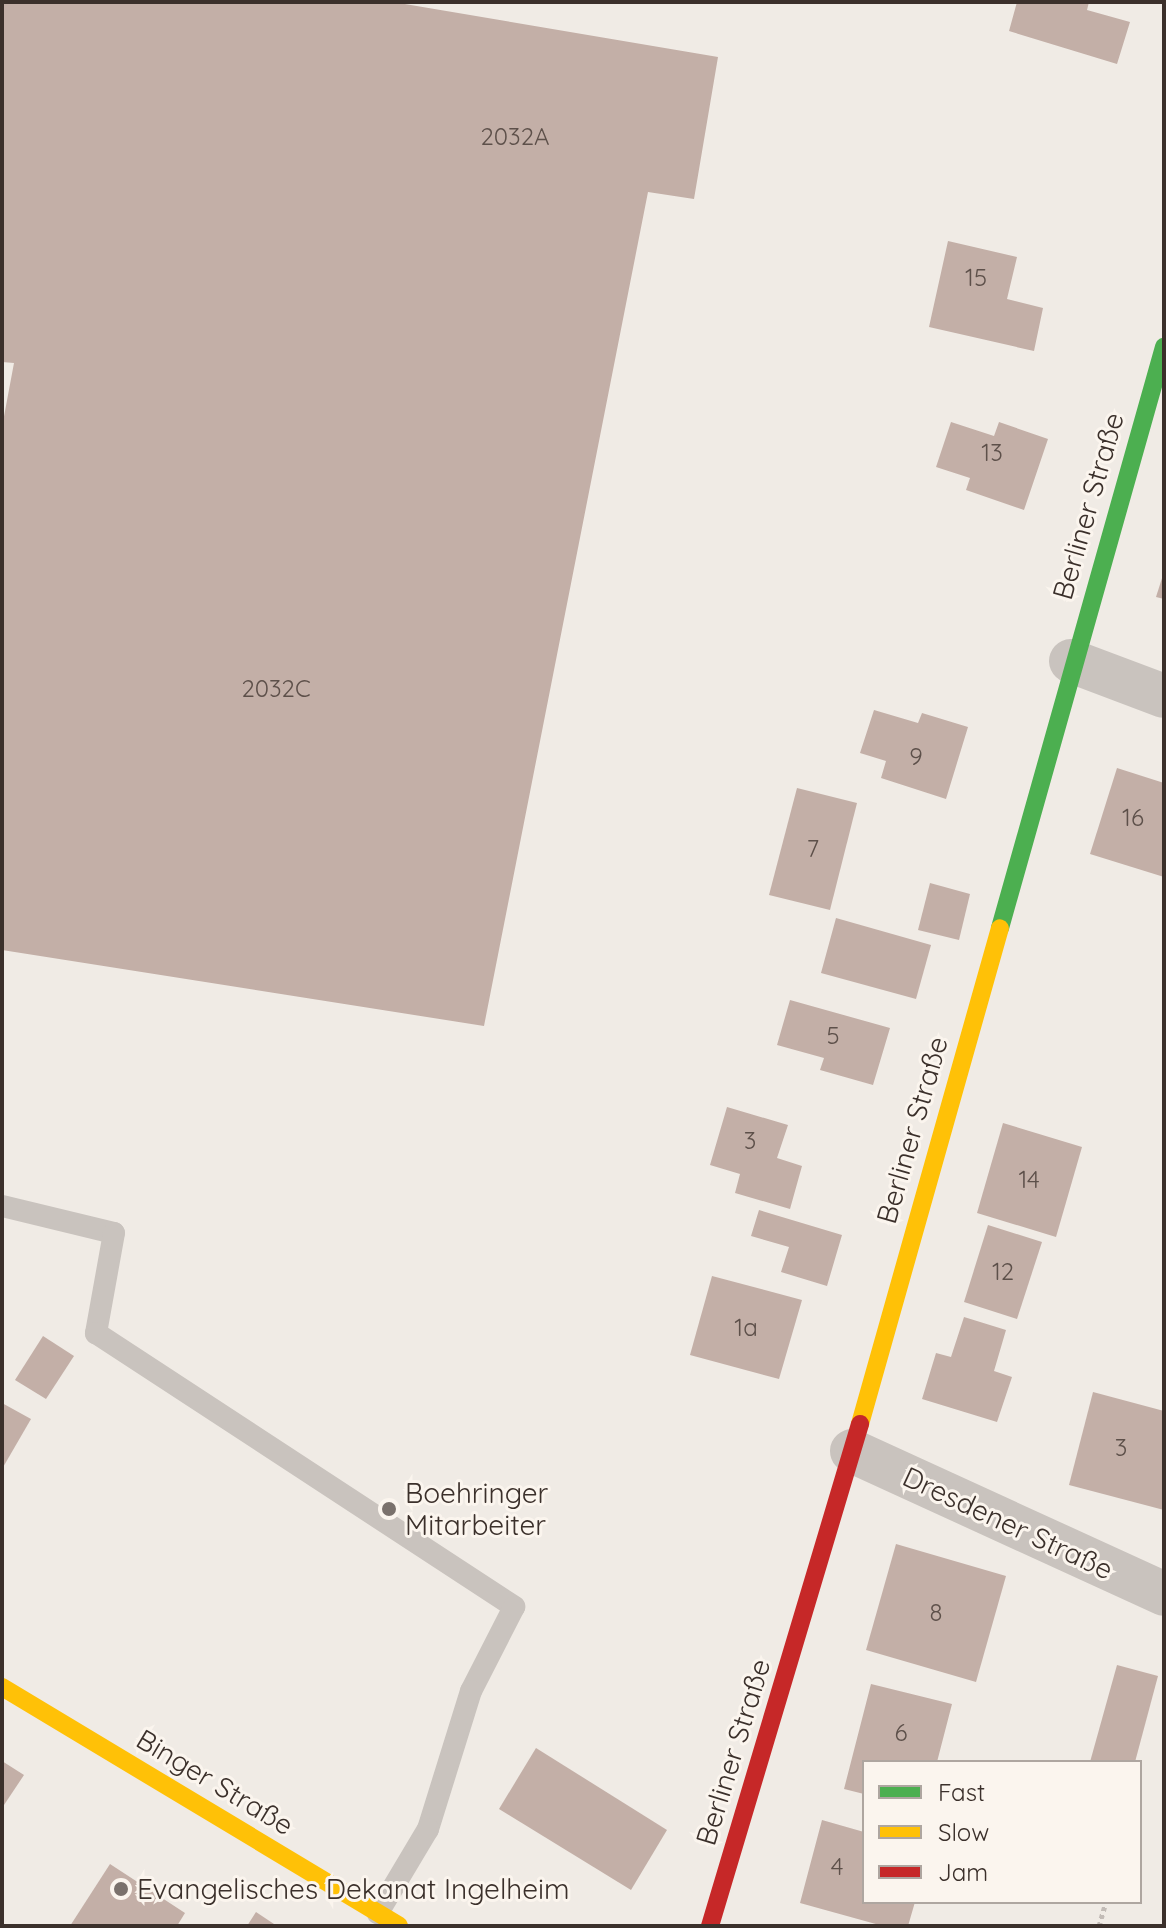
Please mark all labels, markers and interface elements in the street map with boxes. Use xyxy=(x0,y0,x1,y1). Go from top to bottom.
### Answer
house number: 2032A xyxy=(481,123,549,151)
house number: 15 xyxy=(965,264,987,292)
street label: Berliner Straße xyxy=(1045,409,1131,603)
house number: 13 xyxy=(981,439,1003,467)
house number: 2032C xyxy=(241,675,311,703)
house number: 9 xyxy=(909,743,923,771)
house number: 16 xyxy=(1122,804,1144,832)
house number: 7 xyxy=(807,835,819,863)
house number: 5 xyxy=(826,1022,840,1050)
street label: Berliner Straße xyxy=(869,1033,955,1227)
house number: 3 xyxy=(744,1127,756,1155)
house number: 14 xyxy=(1018,1166,1040,1194)
house number: 12 xyxy=(992,1258,1014,1286)
house number: 1a xyxy=(734,1314,758,1342)
house number: 3 xyxy=(1115,1434,1127,1462)
street label: Dresdener Straße xyxy=(898,1460,1118,1586)
place label: Boehringer Mitarbeiter xyxy=(405,1476,548,1542)
marker: Boehringer Mitarbeiter xyxy=(380,1500,398,1518)
house number: 8 xyxy=(930,1599,942,1627)
street label: Berliner Straße xyxy=(689,1655,777,1849)
house number: 6 xyxy=(895,1719,907,1747)
street label: Binger Straße xyxy=(130,1722,300,1842)
legend xyxy=(862,1760,1142,1904)
text: Fast xyxy=(938,1777,985,1807)
text: Slow xyxy=(938,1817,989,1847)
house number: 4 xyxy=(831,1853,843,1881)
text: Jam xyxy=(938,1857,988,1887)
place label: Evangelisches Dekanat Ingelheim xyxy=(137,1872,570,1906)
marker: Evangelisches Dekanat Ingelheim xyxy=(112,1880,130,1898)

